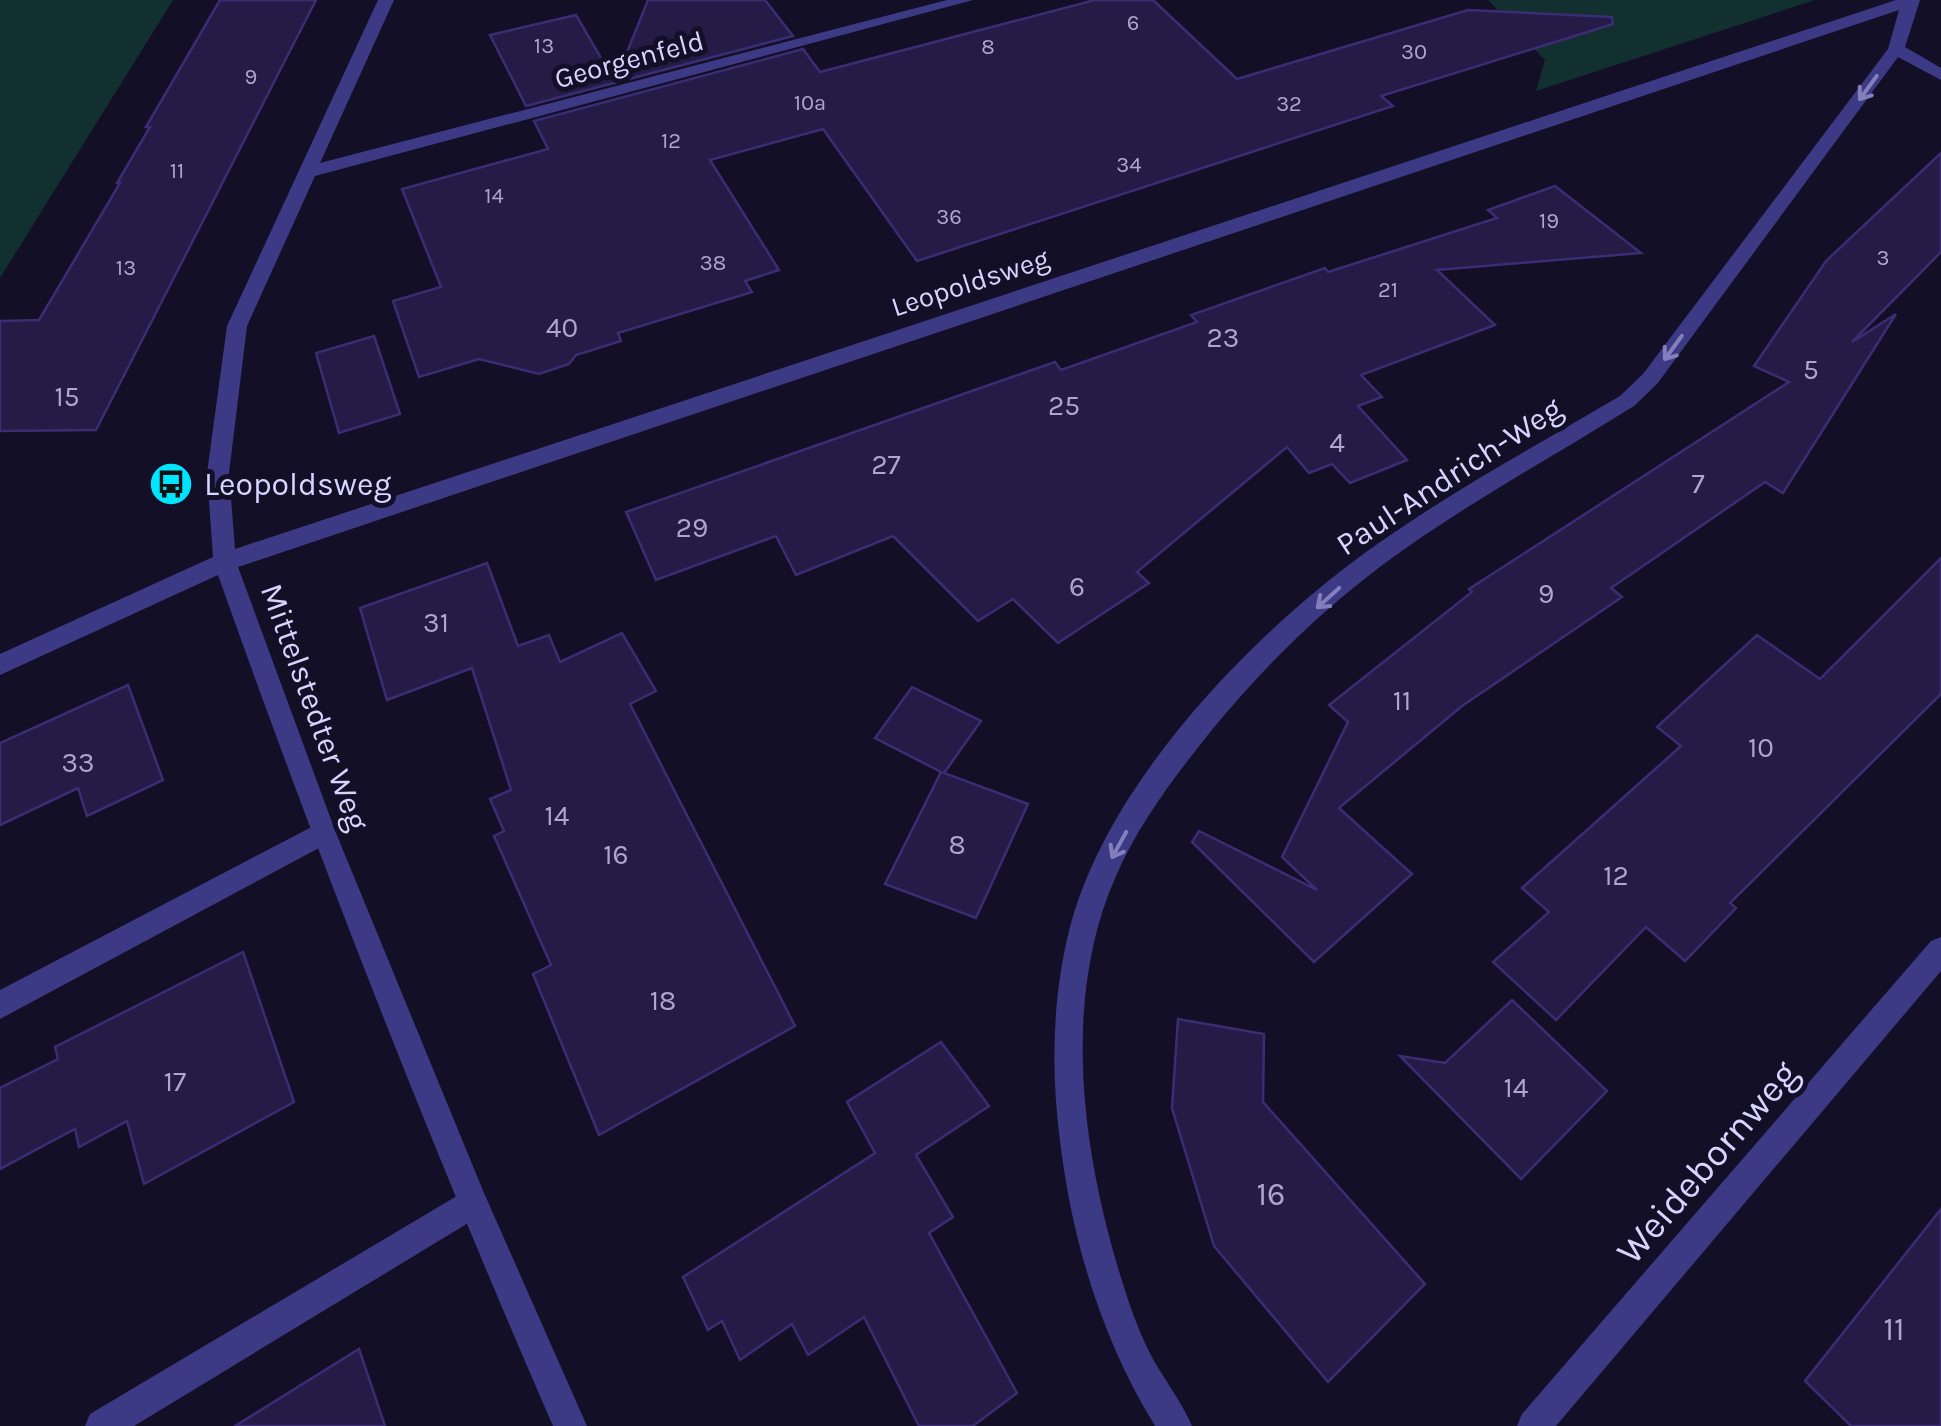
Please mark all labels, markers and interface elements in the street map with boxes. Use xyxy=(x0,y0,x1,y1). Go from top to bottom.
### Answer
house number: 6 xyxy=(1127,10,1139,36)
street label: Georgenfeld xyxy=(551,24,707,95)
house number: 13 xyxy=(534,33,554,59)
house number: 8 xyxy=(981,34,995,60)
house number: 30 xyxy=(1401,39,1427,65)
house number: 9 xyxy=(245,64,257,90)
one-way arrow xyxy=(1858,73,1879,101)
house number: 10a xyxy=(794,90,826,116)
house number: 32 xyxy=(1276,91,1302,117)
house number: 12 xyxy=(661,128,681,154)
house number: 34 xyxy=(1116,152,1142,178)
house number: 11 xyxy=(170,158,184,184)
house number: 14 xyxy=(484,183,504,209)
house number: 36 xyxy=(936,204,962,230)
house number: 19 xyxy=(1539,208,1559,234)
street label: Leopoldsweg xyxy=(887,241,1053,324)
house number: 3 xyxy=(1877,245,1890,271)
house number: 38 xyxy=(700,250,726,276)
house number: 13 xyxy=(116,255,136,281)
house number: 21 xyxy=(1378,277,1398,303)
house number: 40 xyxy=(546,311,578,344)
house number: 23 xyxy=(1207,321,1239,354)
one-way arrow xyxy=(1663,333,1684,361)
house number: 5 xyxy=(1803,353,1819,386)
house number: 15 xyxy=(54,380,80,413)
house number: 25 xyxy=(1048,389,1080,422)
street label: Paul-Andrich-Weg xyxy=(1329,390,1569,563)
house number: 4 xyxy=(1329,426,1345,459)
house number: 27 xyxy=(871,448,901,481)
bus stop icon: Leopoldsweg xyxy=(148,461,194,507)
place label: Leopoldsweg xyxy=(204,466,392,503)
house number: 7 xyxy=(1691,467,1705,500)
house number: 29 xyxy=(676,511,708,544)
house number: 6 xyxy=(1069,570,1085,603)
house number: 9 xyxy=(1538,577,1554,610)
street label: Mittelstedter Weg xyxy=(253,579,376,836)
one-way arrow xyxy=(1316,586,1341,609)
house number: 31 xyxy=(423,606,449,639)
house number: 11 xyxy=(1393,684,1411,717)
house number: 10 xyxy=(1748,731,1774,764)
house number: 33 xyxy=(61,746,95,779)
house number: 14 xyxy=(545,799,570,832)
house number: 8 xyxy=(948,828,966,861)
one-way arrow xyxy=(1109,829,1128,859)
house number: 16 xyxy=(603,838,629,871)
house number: 12 xyxy=(1603,859,1629,892)
house number: 18 xyxy=(650,984,676,1017)
street label: Weidebornweg xyxy=(1607,1052,1808,1273)
house number: 17 xyxy=(164,1065,186,1098)
house number: 14 xyxy=(1504,1071,1529,1104)
house number: 16 xyxy=(1257,1176,1285,1213)
house number: 11 xyxy=(1883,1311,1905,1348)

